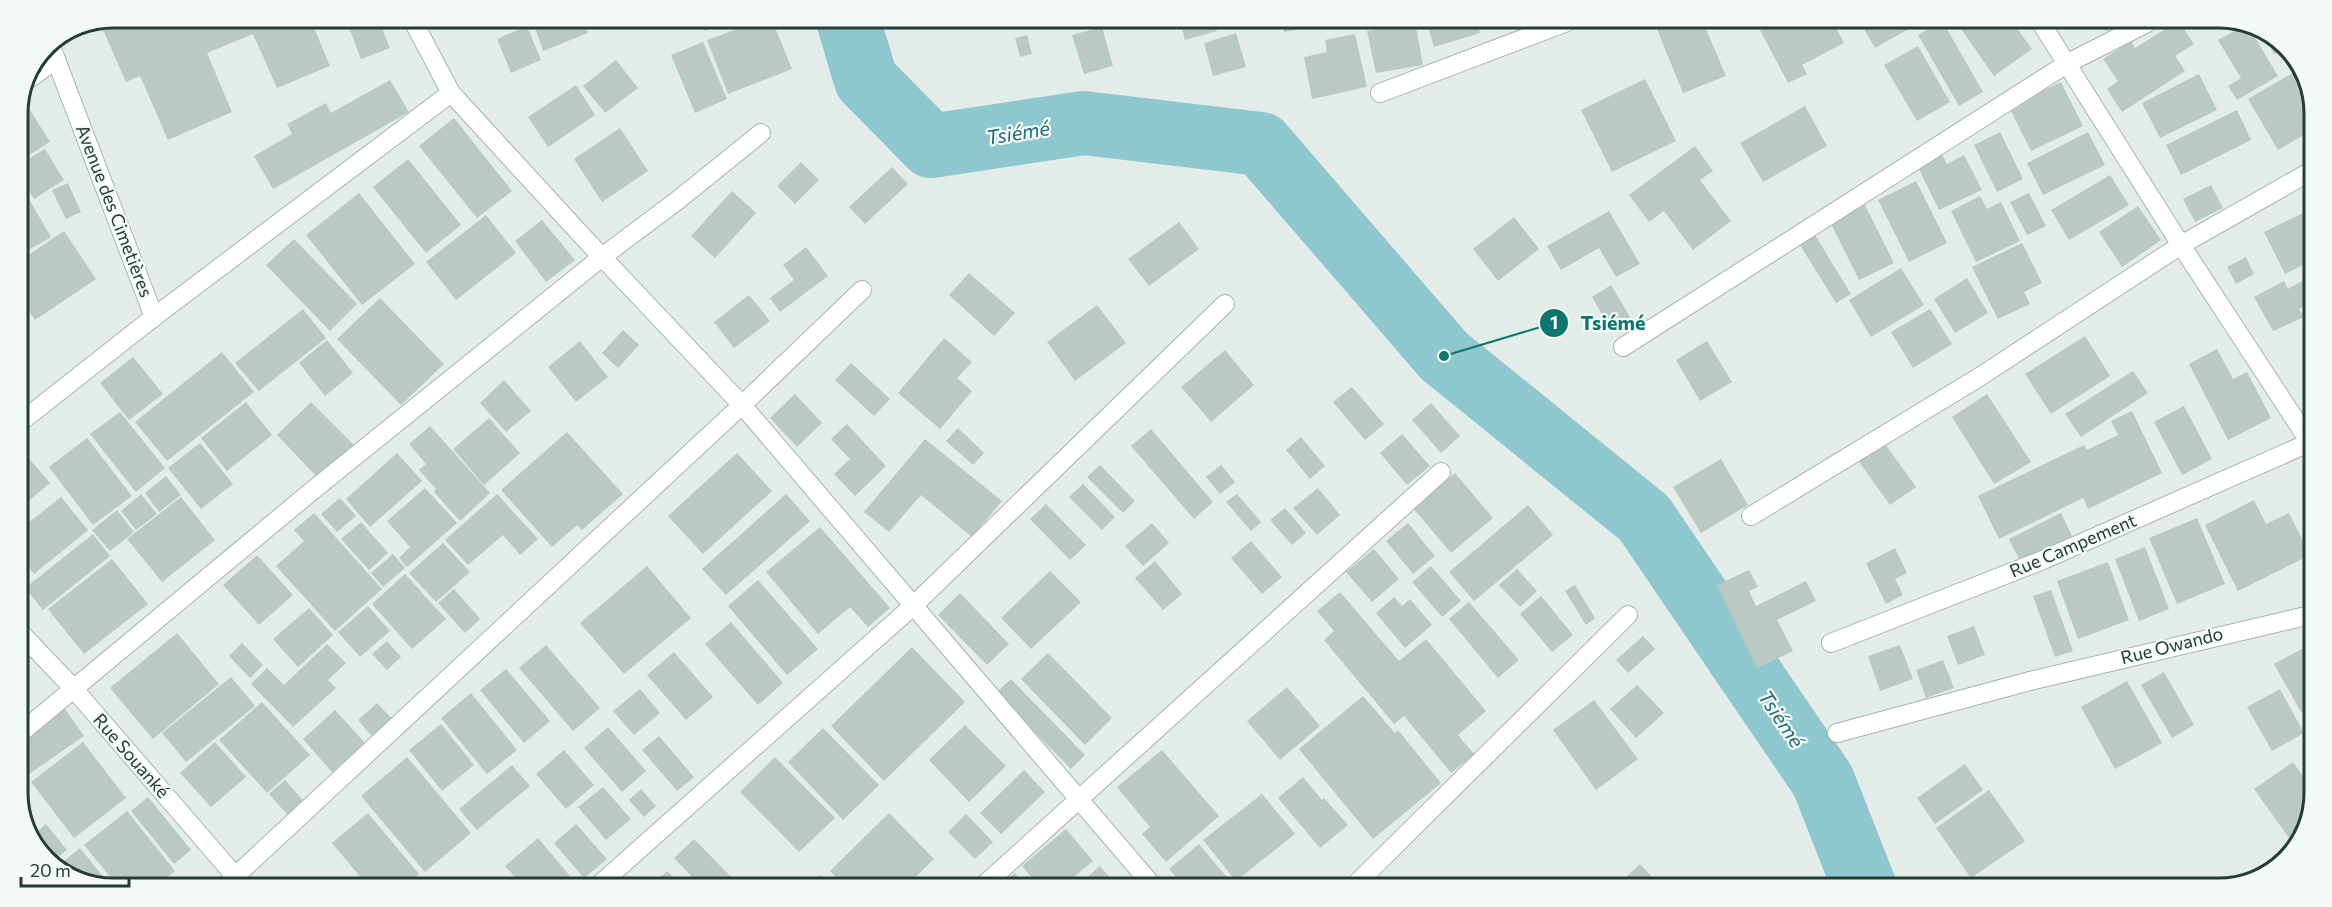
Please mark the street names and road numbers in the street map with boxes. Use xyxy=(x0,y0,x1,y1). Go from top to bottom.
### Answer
street label: Avenue des Cimetières xyxy=(72,121,158,300)
street label: Rue Campement xyxy=(2006,508,2139,582)
street label: Rue Owando xyxy=(2118,622,2225,668)
street label: Rue Souanké xyxy=(89,709,174,802)

